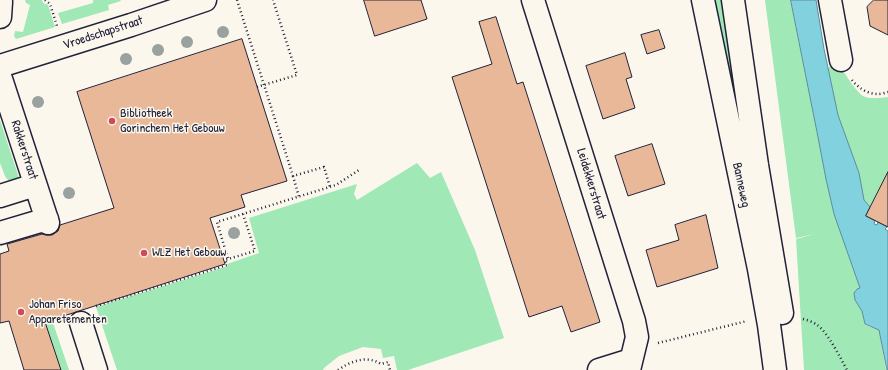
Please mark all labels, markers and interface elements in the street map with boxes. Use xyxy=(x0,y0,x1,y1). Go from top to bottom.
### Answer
street label: Vroedschapstraat xyxy=(61,13,145,53)
place label: Bibliotheek Gorinchem Het Gebouw xyxy=(120,106,225,137)
marker: Bibliotheek Gorinchem Het Gebouw xyxy=(107,116,117,126)
street label: Rakkerstraat xyxy=(7,119,41,181)
street label: Leidekkerstraat xyxy=(573,147,609,221)
street label: Banneweg xyxy=(729,161,753,209)
place label: WLZ Het Gebouw xyxy=(152,245,226,261)
marker: WLZ Het Gebouw xyxy=(139,248,149,258)
place label: Johan Friso Apparetementen xyxy=(29,297,107,328)
marker: Johan Friso Apparetementen xyxy=(16,307,26,317)

